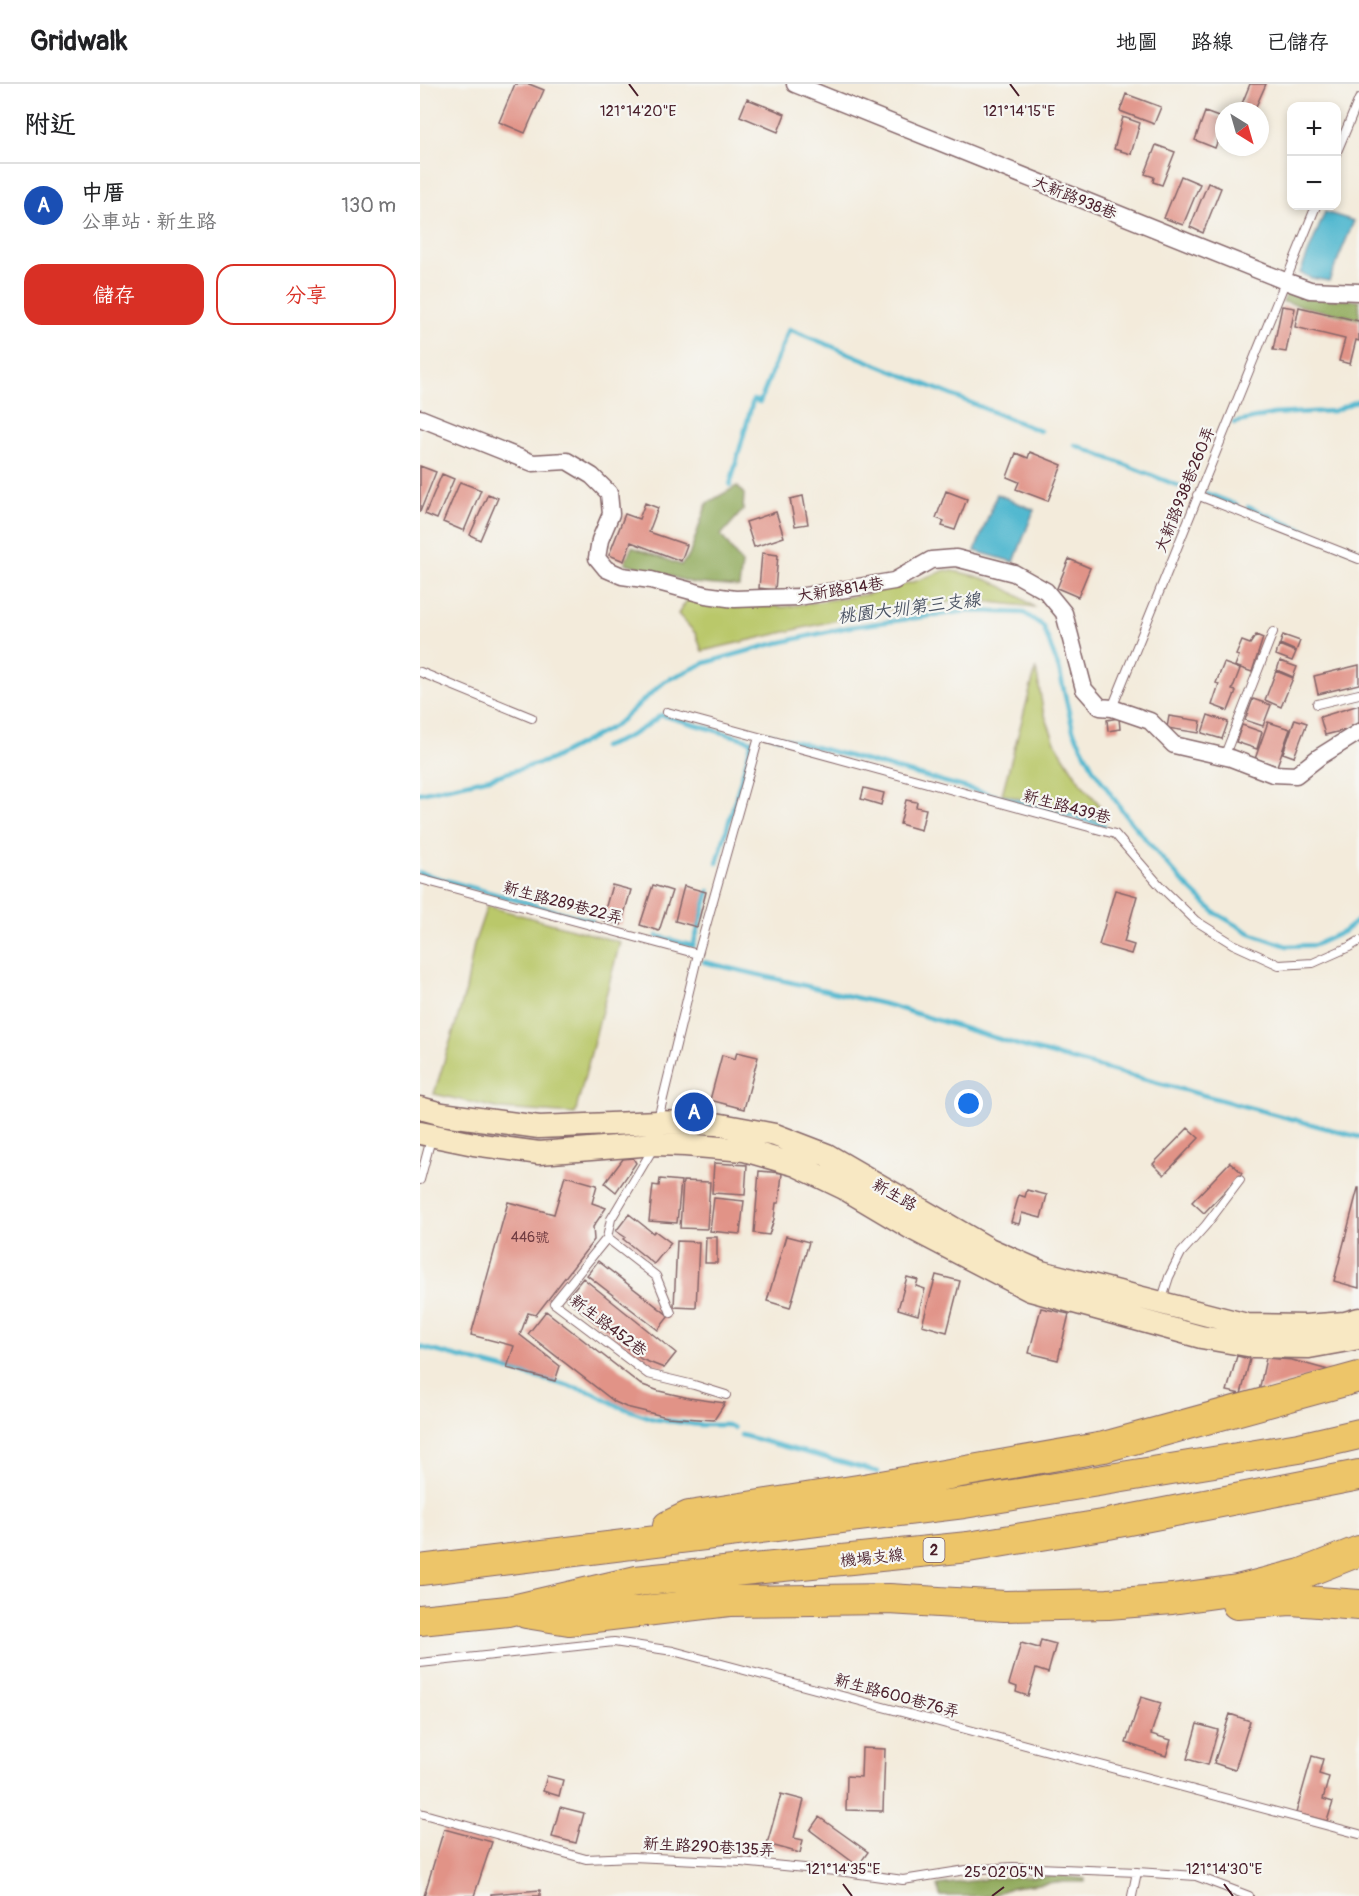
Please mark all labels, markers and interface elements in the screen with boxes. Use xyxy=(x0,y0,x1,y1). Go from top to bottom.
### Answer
text: Gridwalk xyxy=(30,24,128,59)
text: 地圖 xyxy=(1116,29,1158,56)
text: 路線 xyxy=(1191,29,1233,56)
text: 已儲存 xyxy=(1266,29,1329,56)
text: 121°14'20"E xyxy=(600,102,677,121)
text: 121°14'15"E xyxy=(983,102,1055,121)
north arrow xyxy=(1215,102,1269,156)
map controls xyxy=(1287,102,1341,210)
button: + xyxy=(1287,102,1341,156)
text: 附近 xyxy=(24,109,76,141)
button: − xyxy=(1287,156,1341,210)
street label: 大新路938巷 xyxy=(1030,172,1120,224)
text: 中厝 xyxy=(81,179,125,207)
text: A xyxy=(37,193,50,218)
text: 130 m xyxy=(341,193,396,218)
text: 公車站 · 新生路 xyxy=(81,209,216,234)
button: 儲存 xyxy=(24,264,204,325)
button: 分享 xyxy=(216,264,396,325)
street label: 大新路938巷260弄 xyxy=(1150,423,1219,555)
street label: 大新路814巷 xyxy=(795,573,885,607)
water label: 桃園大圳第三支線 xyxy=(836,588,983,629)
street label: 新生路439巷 xyxy=(1020,786,1113,828)
street label: 新生路289巷22弄 xyxy=(501,877,625,929)
your location xyxy=(954,1089,983,1118)
pin: A xyxy=(674,1090,714,1134)
street label: 新生路 xyxy=(869,1174,920,1216)
house number: 446號 xyxy=(511,1229,549,1246)
street label: 新生路452巷 xyxy=(566,1290,651,1361)
road number: 2 xyxy=(924,1538,944,1562)
street label: 機場支線 xyxy=(839,1545,905,1571)
street label: 新生路600巷76弄 xyxy=(832,1670,962,1722)
street label: 新生路290巷135弄 xyxy=(643,1834,775,1860)
text: 121°14'35"E xyxy=(806,1860,880,1879)
text: 121°14'30"E xyxy=(1186,1860,1263,1879)
text: 25°02'05"N xyxy=(964,1863,1044,1882)

